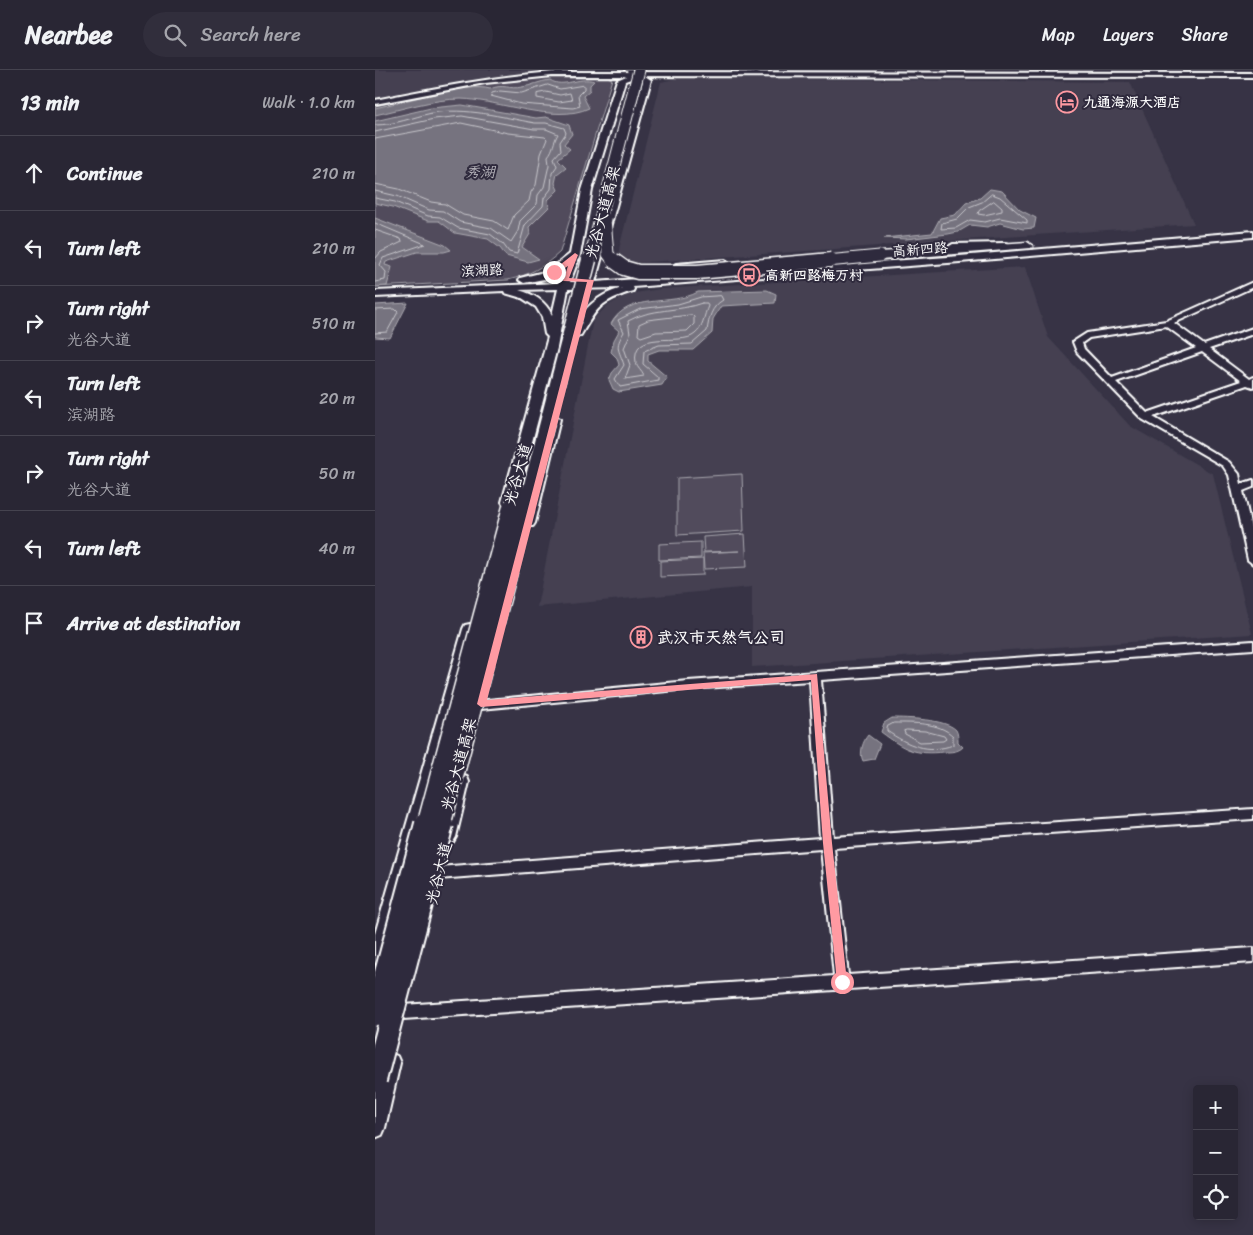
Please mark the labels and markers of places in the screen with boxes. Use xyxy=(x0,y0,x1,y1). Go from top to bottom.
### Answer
hotel icon: 九通海源大酒店 xyxy=(1055,90,1079,114)
place label: 九通海源大酒店 xyxy=(1083,90,1181,115)
bus stop icon: 高新四路梅万村 xyxy=(737,263,761,287)
place label: 高新四路梅万村 xyxy=(765,263,863,288)
place label: 武汉市天然气公司 xyxy=(657,623,785,652)
building icon: 武汉市天然气公司 xyxy=(629,625,653,649)

